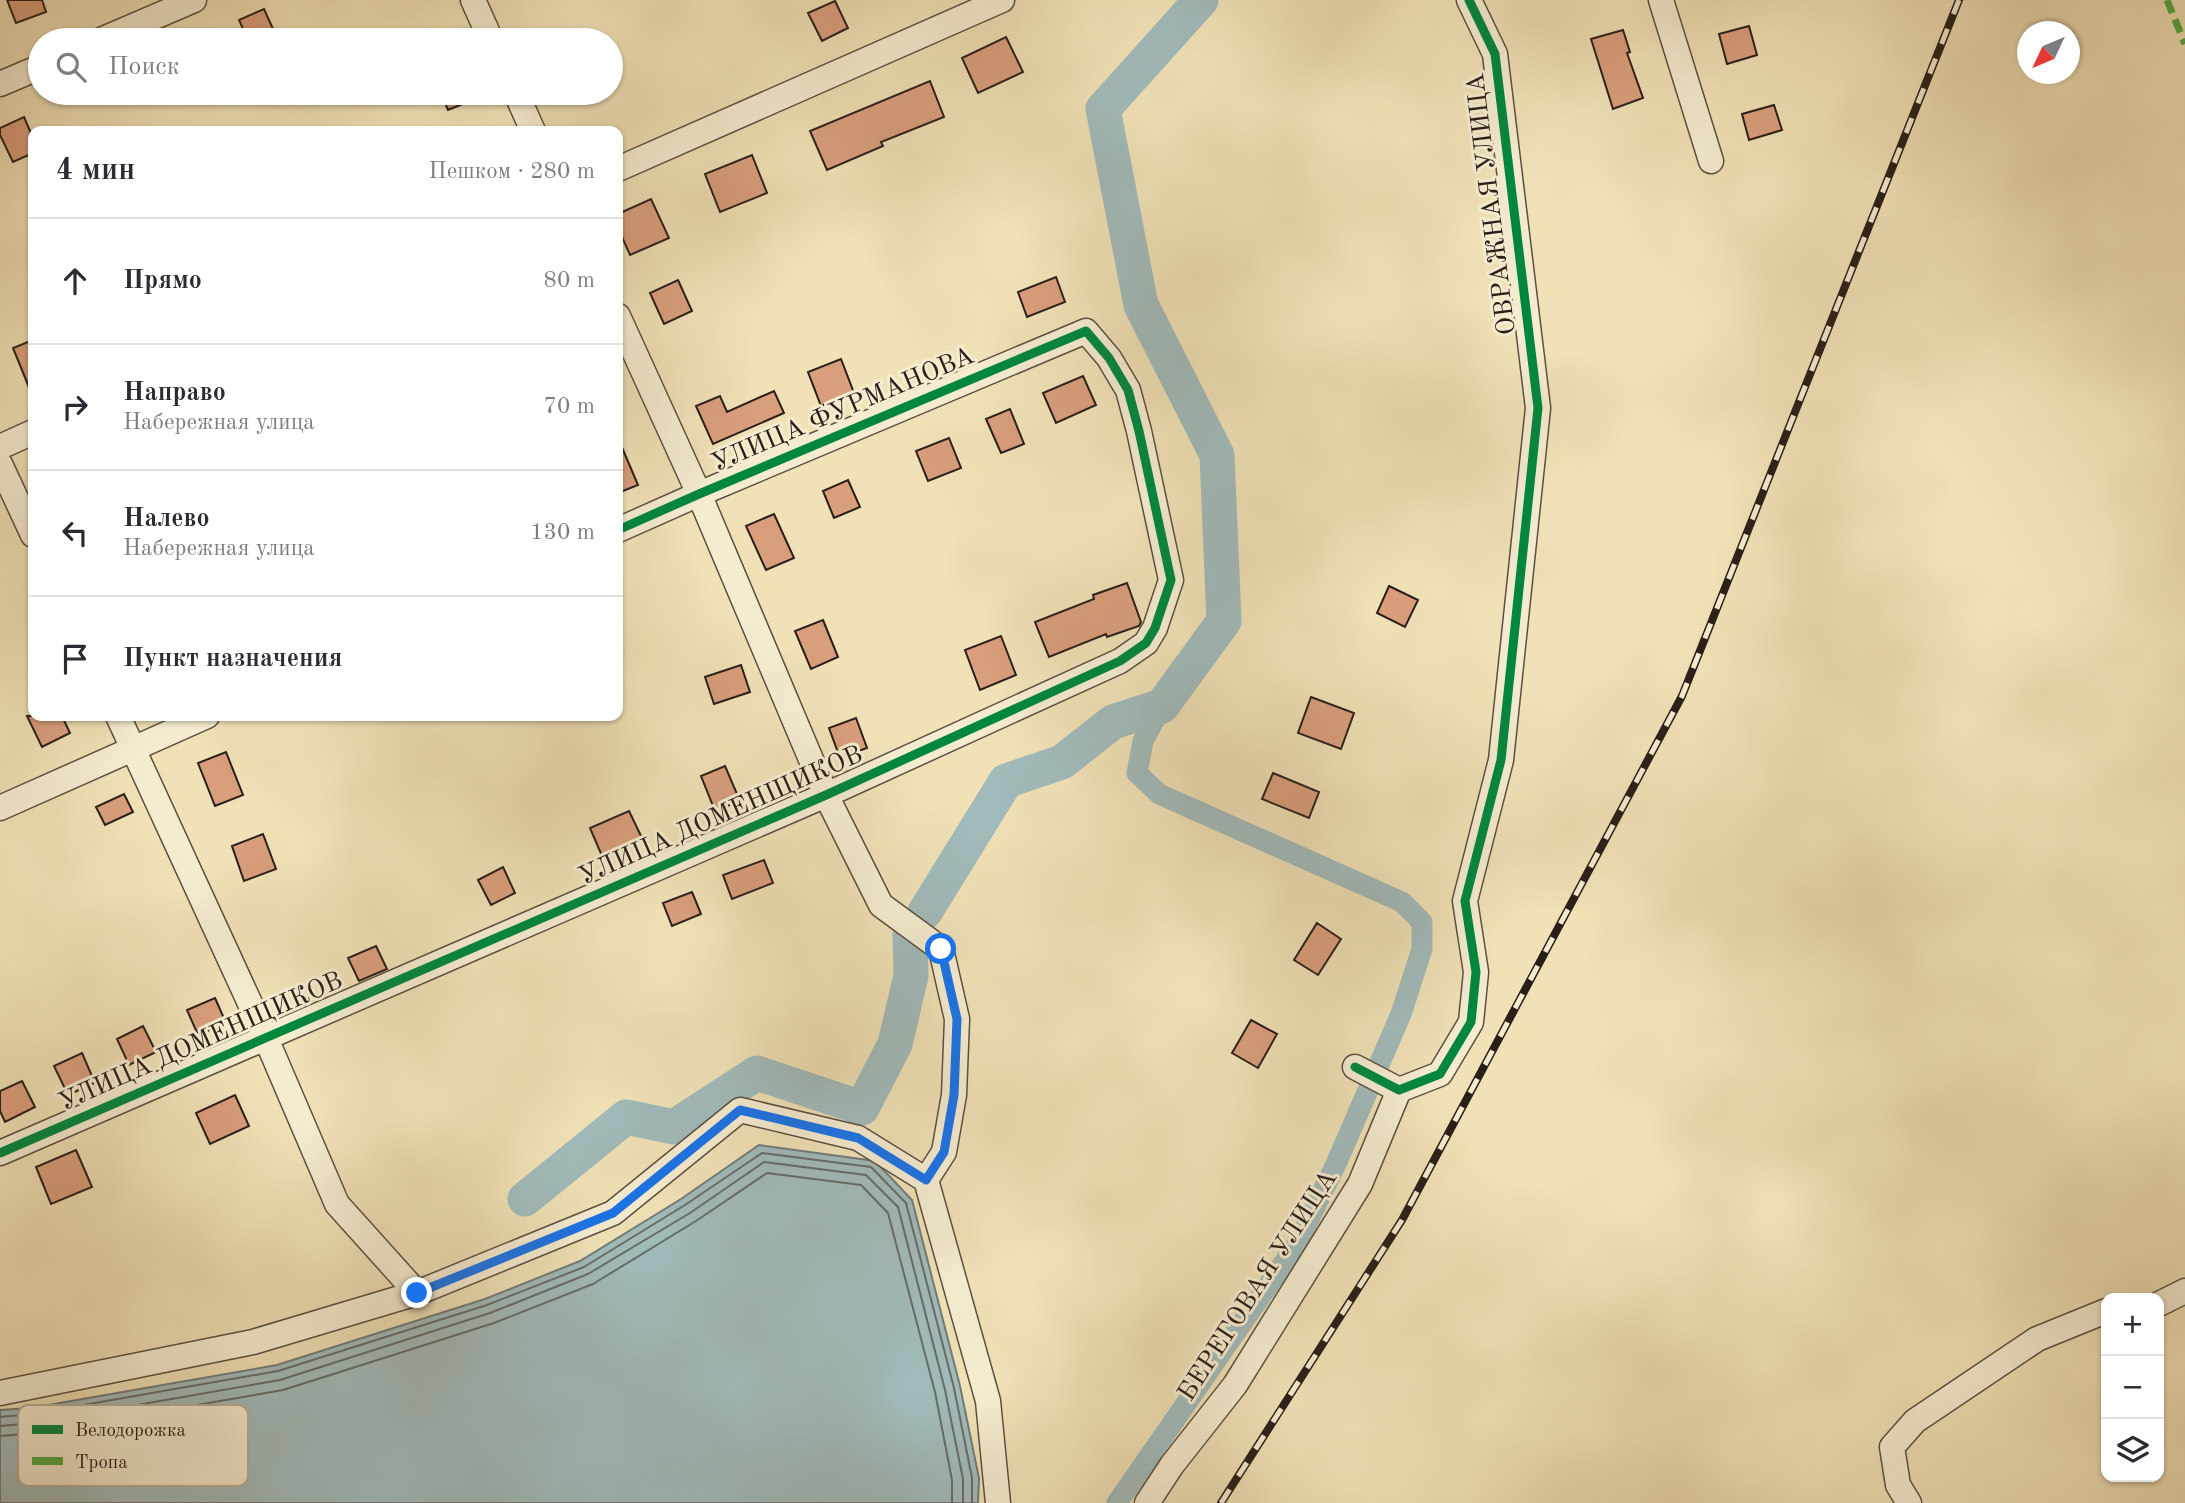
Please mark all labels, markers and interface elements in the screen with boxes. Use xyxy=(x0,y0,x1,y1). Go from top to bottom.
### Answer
north arrow xyxy=(2017,21,2080,84)
search box xyxy=(28,28,623,105)
icon: search xyxy=(52,48,90,86)
text: Поиск xyxy=(108,54,180,80)
street label: ОВРАЖНАЯ УЛИЦА xyxy=(1463,71,1521,337)
text: 4 мин xyxy=(56,156,135,186)
text: Пешком · 280 m xyxy=(429,160,595,183)
icon: ahead xyxy=(56,262,94,300)
text: Прямо xyxy=(123,268,202,294)
text: 80 m xyxy=(544,269,595,292)
street label: УЛИЦА ФУРМАНОВА xyxy=(708,343,978,477)
text: Направо xyxy=(123,380,226,406)
icon: right xyxy=(56,388,94,426)
text: 70 m xyxy=(544,395,595,418)
text: Набережная улица xyxy=(123,411,315,434)
text: Налево xyxy=(123,506,210,532)
icon: left xyxy=(56,514,94,552)
text: 130 m xyxy=(530,521,595,544)
text: Набережная улица xyxy=(123,537,315,560)
icon: arrive xyxy=(56,640,94,678)
text: Пункт назначения xyxy=(123,646,342,672)
street label: УЛИЦА ДОМЕНЩИКОВ xyxy=(575,742,867,890)
route start xyxy=(925,933,956,964)
street label: УЛИЦА ДОМЕНЩИКОВ xyxy=(55,968,347,1116)
street label: БЕРЕГОВАЯ УЛИЦА xyxy=(1174,1166,1342,1406)
route end xyxy=(401,1277,432,1308)
map controls xyxy=(2101,1293,2164,1482)
button: + xyxy=(2101,1293,2164,1356)
button: − xyxy=(2101,1356,2164,1419)
legend xyxy=(18,1405,248,1486)
button: layers xyxy=(2101,1419,2164,1482)
text: Велодорожка xyxy=(75,1422,186,1441)
text: Тропа xyxy=(75,1454,128,1473)

